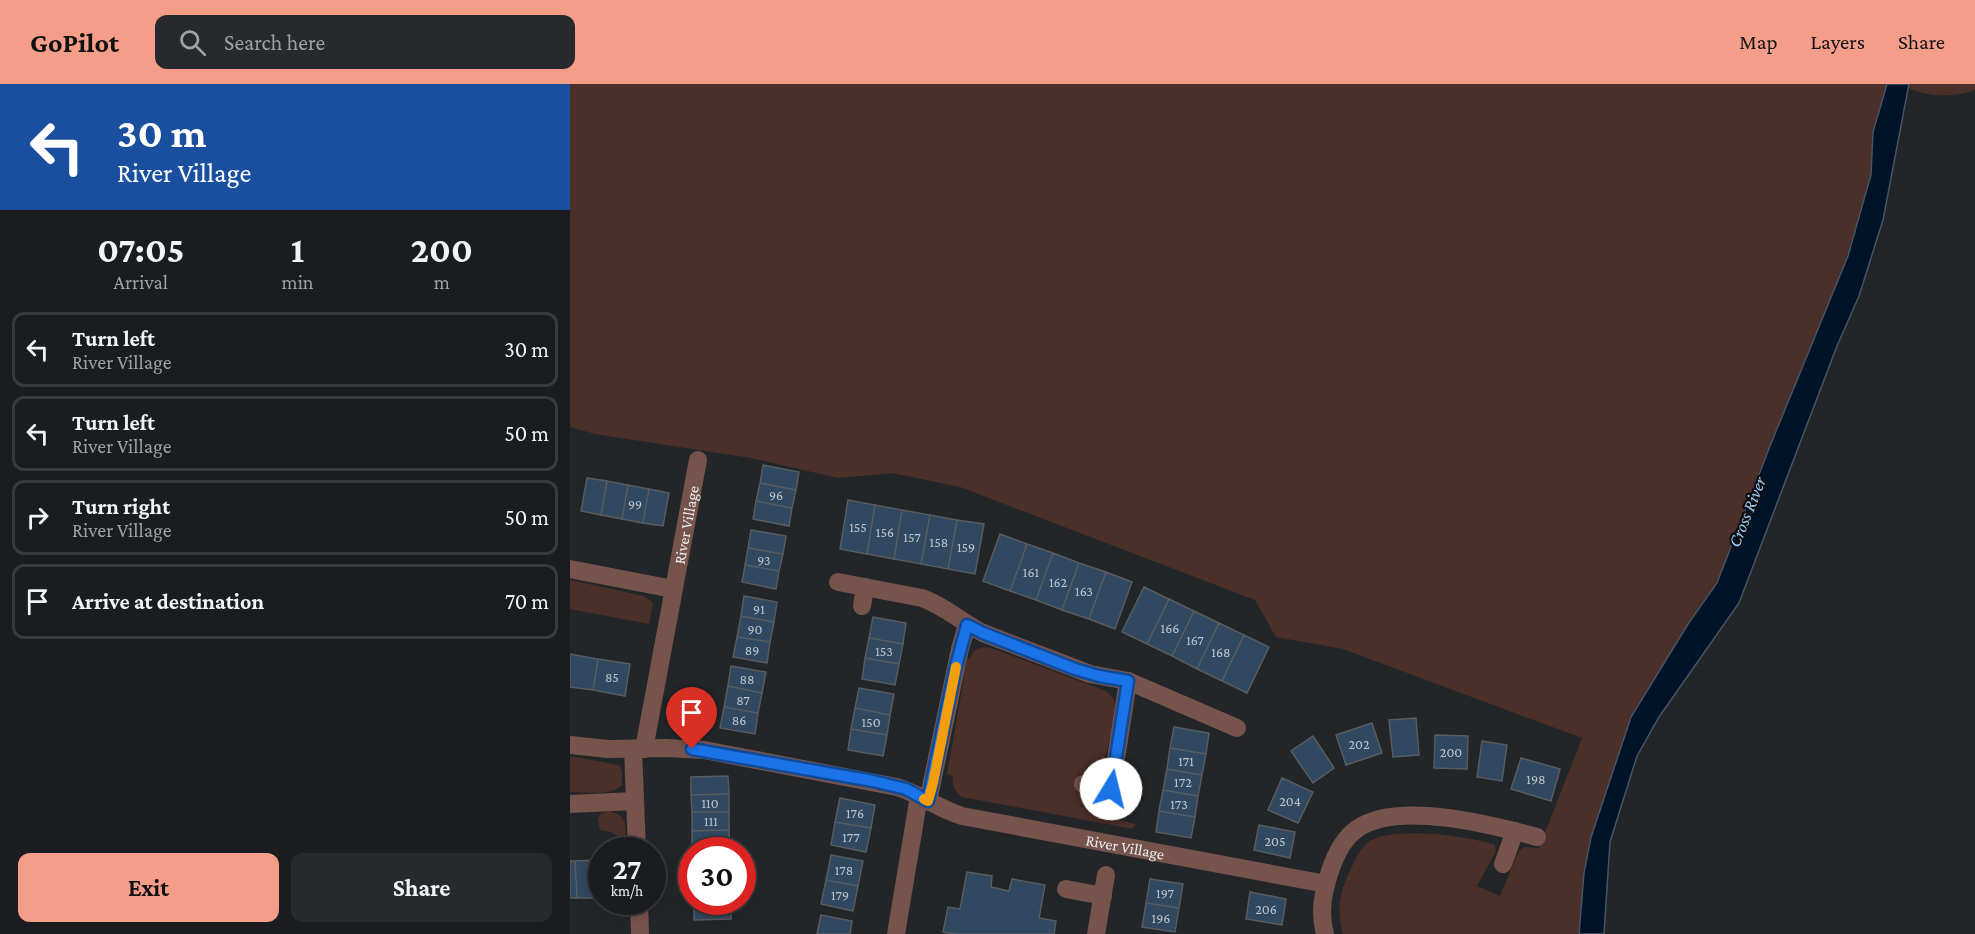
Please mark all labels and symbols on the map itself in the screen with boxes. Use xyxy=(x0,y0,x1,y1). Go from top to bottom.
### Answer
water label: Cross River xyxy=(1724,473,1770,550)
street label: River Village xyxy=(670,484,702,566)
house number: 96 xyxy=(769,487,783,503)
house number: 99 xyxy=(628,496,642,512)
house number: 155 xyxy=(849,519,867,535)
house number: 156 xyxy=(876,524,894,540)
house number: 157 xyxy=(903,529,921,545)
house number: 158 xyxy=(930,534,948,550)
house number: 159 xyxy=(957,539,975,555)
house number: 93 xyxy=(757,552,771,568)
house number: 161 xyxy=(1023,564,1040,580)
house number: 162 xyxy=(1049,574,1067,590)
house number: 163 xyxy=(1075,583,1093,599)
house number: 91 xyxy=(753,601,765,617)
house number: 166 xyxy=(1161,620,1179,636)
house number: 90 xyxy=(747,621,763,637)
house number: 167 xyxy=(1186,632,1204,648)
house number: 89 xyxy=(745,642,759,658)
house number: 153 xyxy=(875,643,893,659)
house number: 168 xyxy=(1211,644,1231,660)
house number: 85 xyxy=(605,669,619,685)
house number: 88 xyxy=(739,671,755,687)
pin xyxy=(666,687,717,749)
house number: 87 xyxy=(736,692,750,708)
house number: 86 xyxy=(732,712,746,728)
house number: 150 xyxy=(861,714,881,730)
house number: 202 xyxy=(1348,736,1370,752)
house number: 200 xyxy=(1440,744,1462,760)
house number: 171 xyxy=(1178,753,1194,769)
position arrow xyxy=(1079,757,1143,821)
house number: 198 xyxy=(1526,771,1546,787)
house number: 172 xyxy=(1174,774,1192,790)
house number: 204 xyxy=(1279,793,1301,809)
house number: 110 xyxy=(701,795,719,811)
house number: 173 xyxy=(1170,796,1188,812)
house number: 176 xyxy=(846,805,864,821)
house number: 111 xyxy=(704,813,718,829)
house number: 177 xyxy=(842,829,860,845)
street label: River Village xyxy=(1084,831,1166,862)
house number: 205 xyxy=(1264,833,1286,849)
speed limit sign: 30 xyxy=(678,837,756,915)
house number: 178 xyxy=(835,862,853,878)
house number: 197 xyxy=(1156,885,1175,901)
house number: 179 xyxy=(831,887,849,903)
house number: 206 xyxy=(1255,901,1277,917)
house number: 196 xyxy=(1152,910,1170,926)

